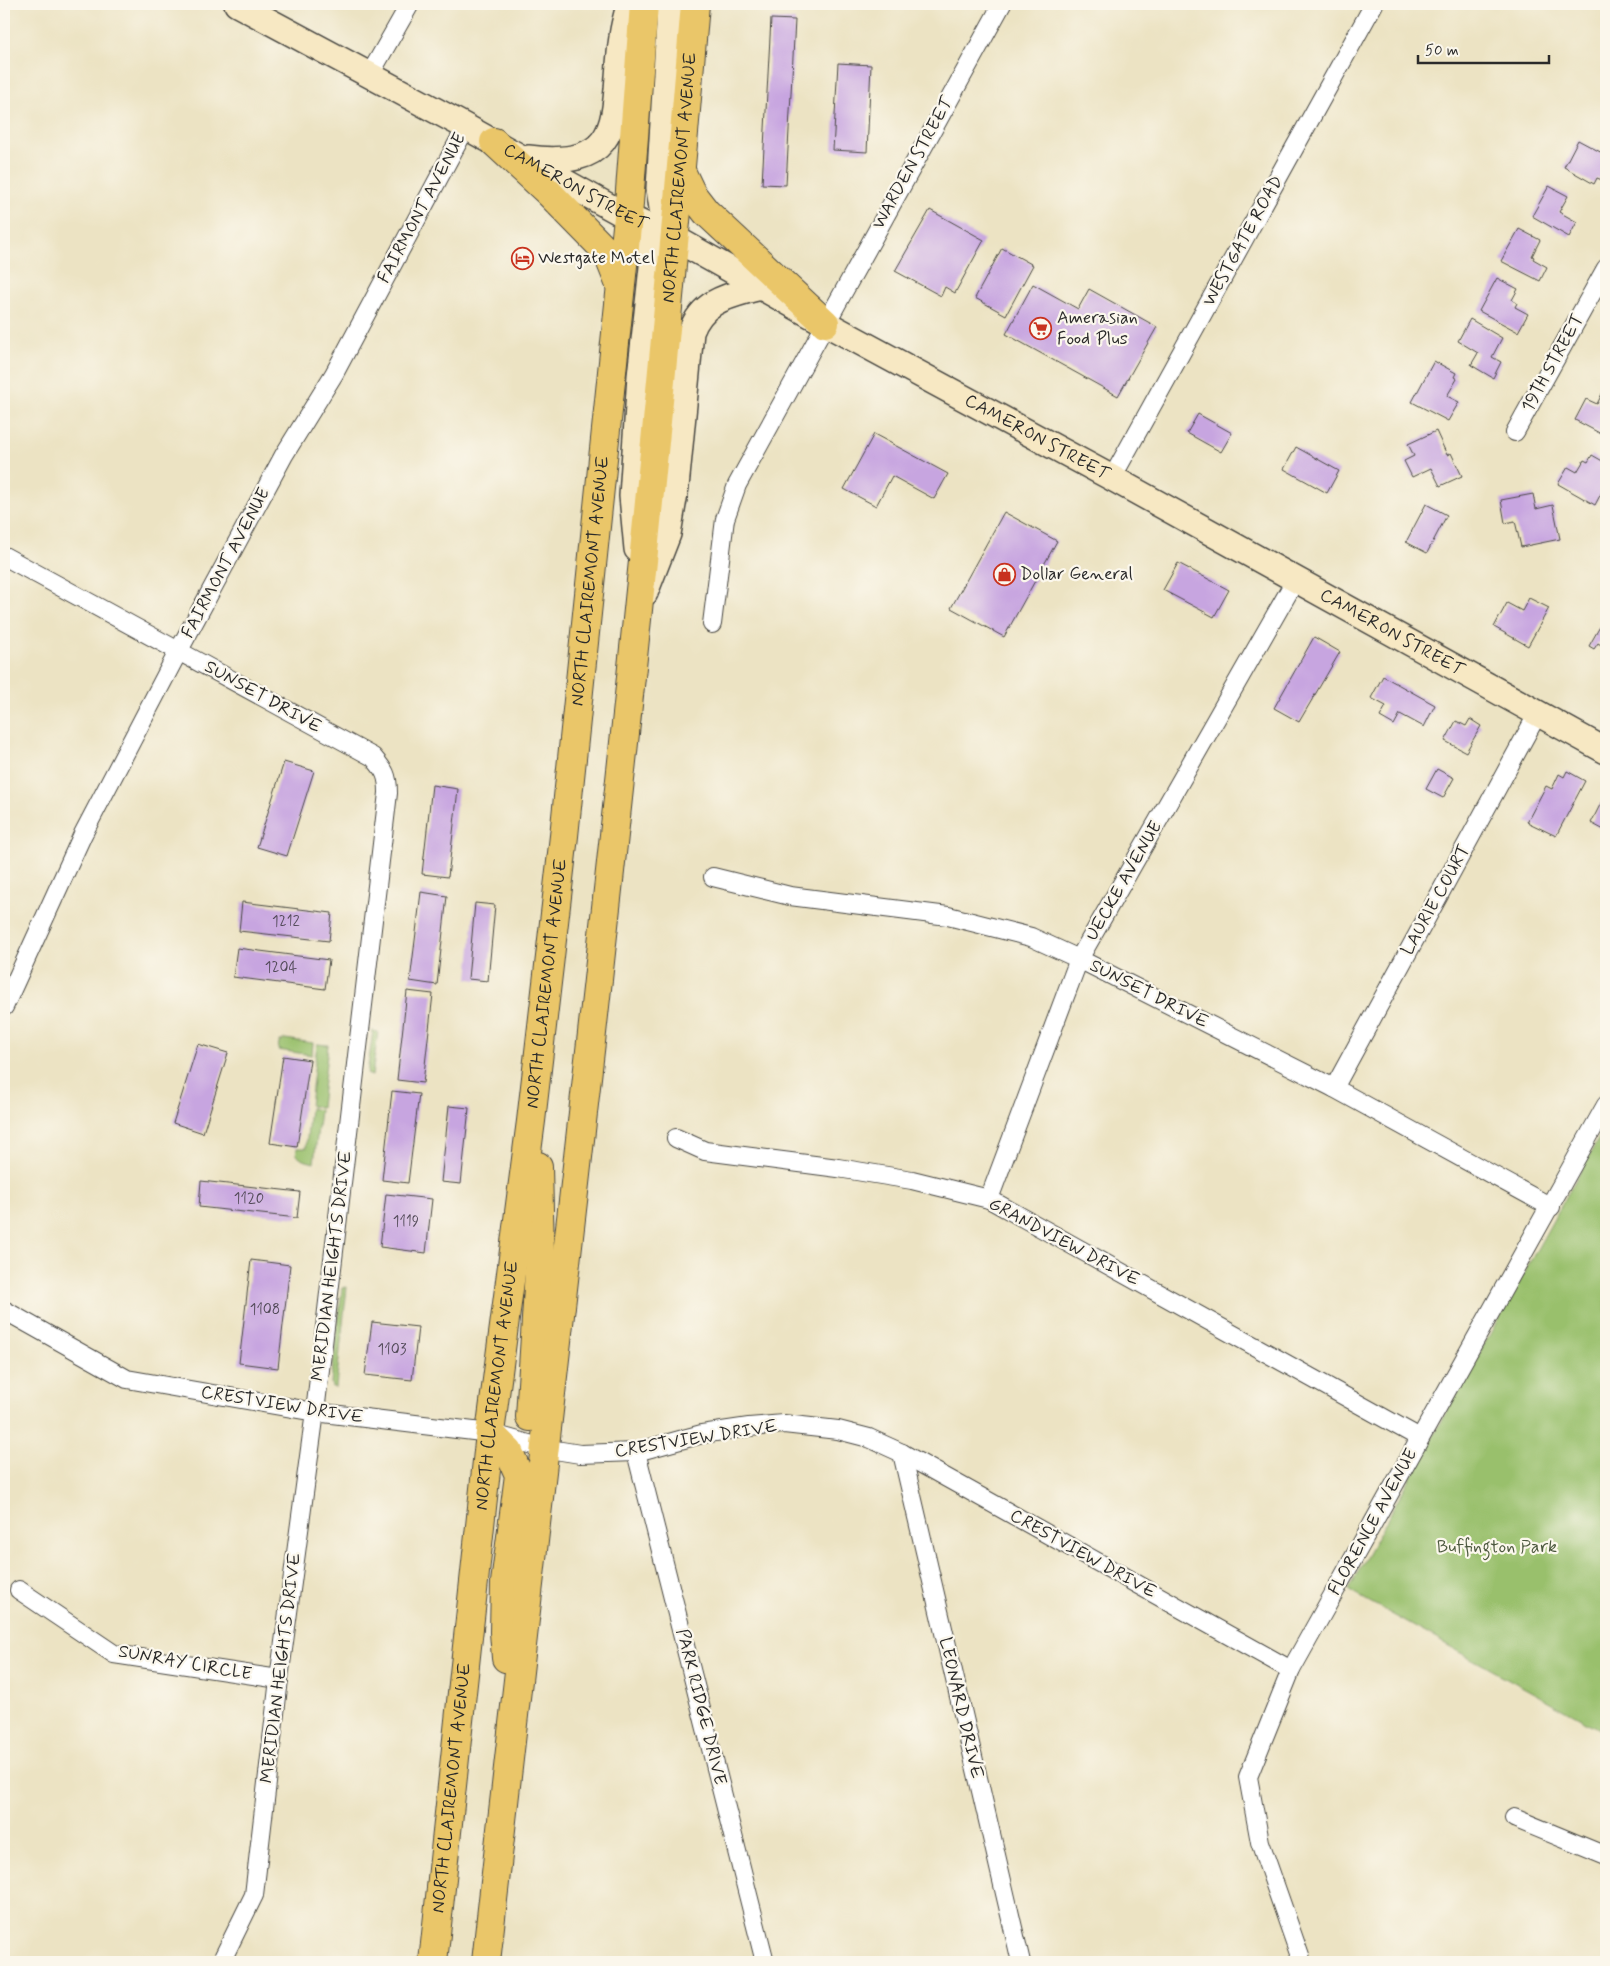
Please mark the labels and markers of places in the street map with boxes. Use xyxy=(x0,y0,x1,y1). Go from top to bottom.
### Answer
hotel icon: Westgate Motel xyxy=(510,246,534,270)
place label: Westgate Motel xyxy=(538,246,655,270)
place label: Amerasian Food Plus xyxy=(1057,306,1138,351)
supermarket icon: Amerasian Food Plus xyxy=(1029,316,1053,340)
shop icon: Dollar General xyxy=(992,562,1016,586)
place label: Dollar General xyxy=(1020,562,1133,586)

